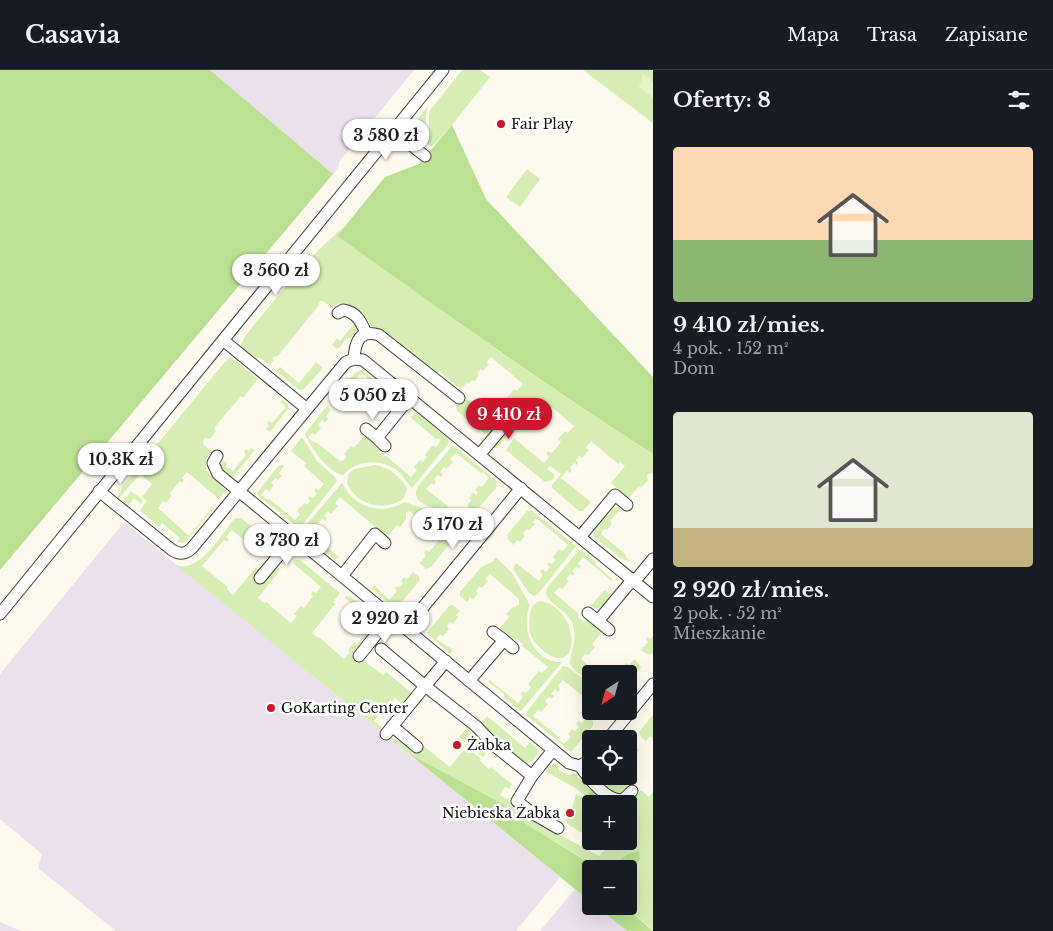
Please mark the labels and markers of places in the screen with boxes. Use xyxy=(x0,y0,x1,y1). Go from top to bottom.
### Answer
place label: Fair Play xyxy=(511,115,573,133)
pin: 3 580 zł xyxy=(334,118,438,161)
marker: Fair Play xyxy=(495,118,507,130)
pin: 3 560 zł xyxy=(224,254,328,296)
pin: 5 050 zł xyxy=(321,378,425,421)
pin: 9 410 zł xyxy=(457,398,561,440)
pin: 10.3K zł xyxy=(69,442,173,485)
pin: 5 170 zł xyxy=(401,508,505,550)
pin: 3 730 zł xyxy=(235,524,339,566)
pin: 2 920 zł xyxy=(333,602,437,644)
place label: GoKarting Center xyxy=(281,699,408,717)
marker: GoKarting Center xyxy=(265,702,277,714)
place label: Żabka xyxy=(467,736,511,754)
marker: Żabka xyxy=(451,739,463,751)
place label: Niebieska Żabka xyxy=(442,804,560,822)
marker: Niebieska Żabka xyxy=(564,807,576,819)

